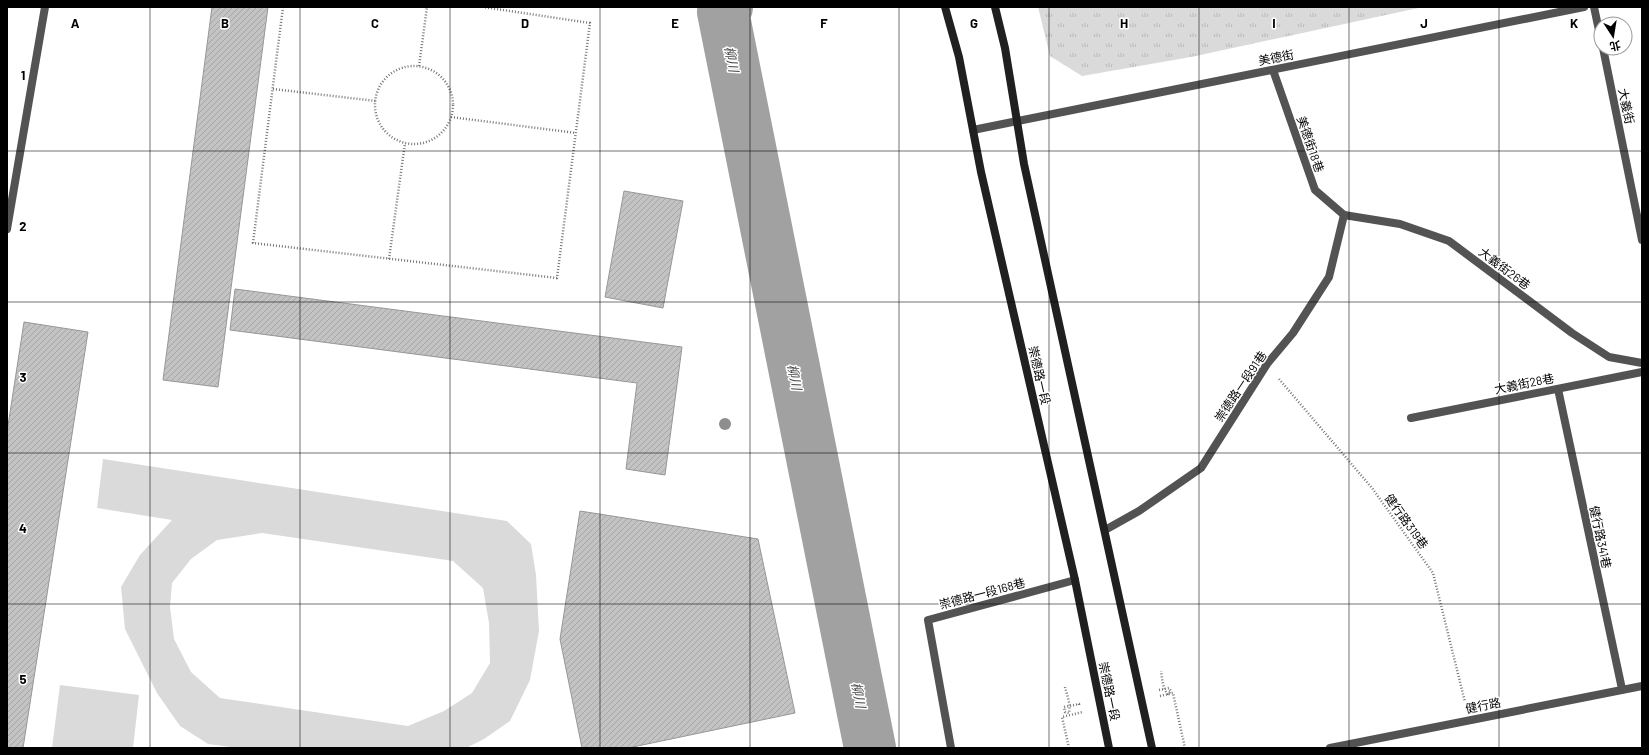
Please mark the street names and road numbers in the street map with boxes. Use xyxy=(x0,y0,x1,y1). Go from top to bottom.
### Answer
street label: 美德街 xyxy=(1257,47,1295,67)
street label: 大義街 xyxy=(1616,87,1638,125)
street label: 美德街18巷 xyxy=(1295,114,1327,174)
street label: 大義街26巷 xyxy=(1477,244,1533,292)
street label: 崇德路一段 xyxy=(1026,344,1054,406)
street label: 崇德路一段91巷 xyxy=(1211,348,1269,424)
street label: 大義街28巷 xyxy=(1493,370,1555,396)
street label: 健行路319巷 xyxy=(1382,491,1432,551)
street label: 健行路341巷 xyxy=(1588,504,1614,570)
street label: 崇德路一段168巷 xyxy=(937,575,1027,611)
street label: 崇德路一段 xyxy=(1097,660,1123,722)
street label: 健行路 xyxy=(1464,695,1502,715)

